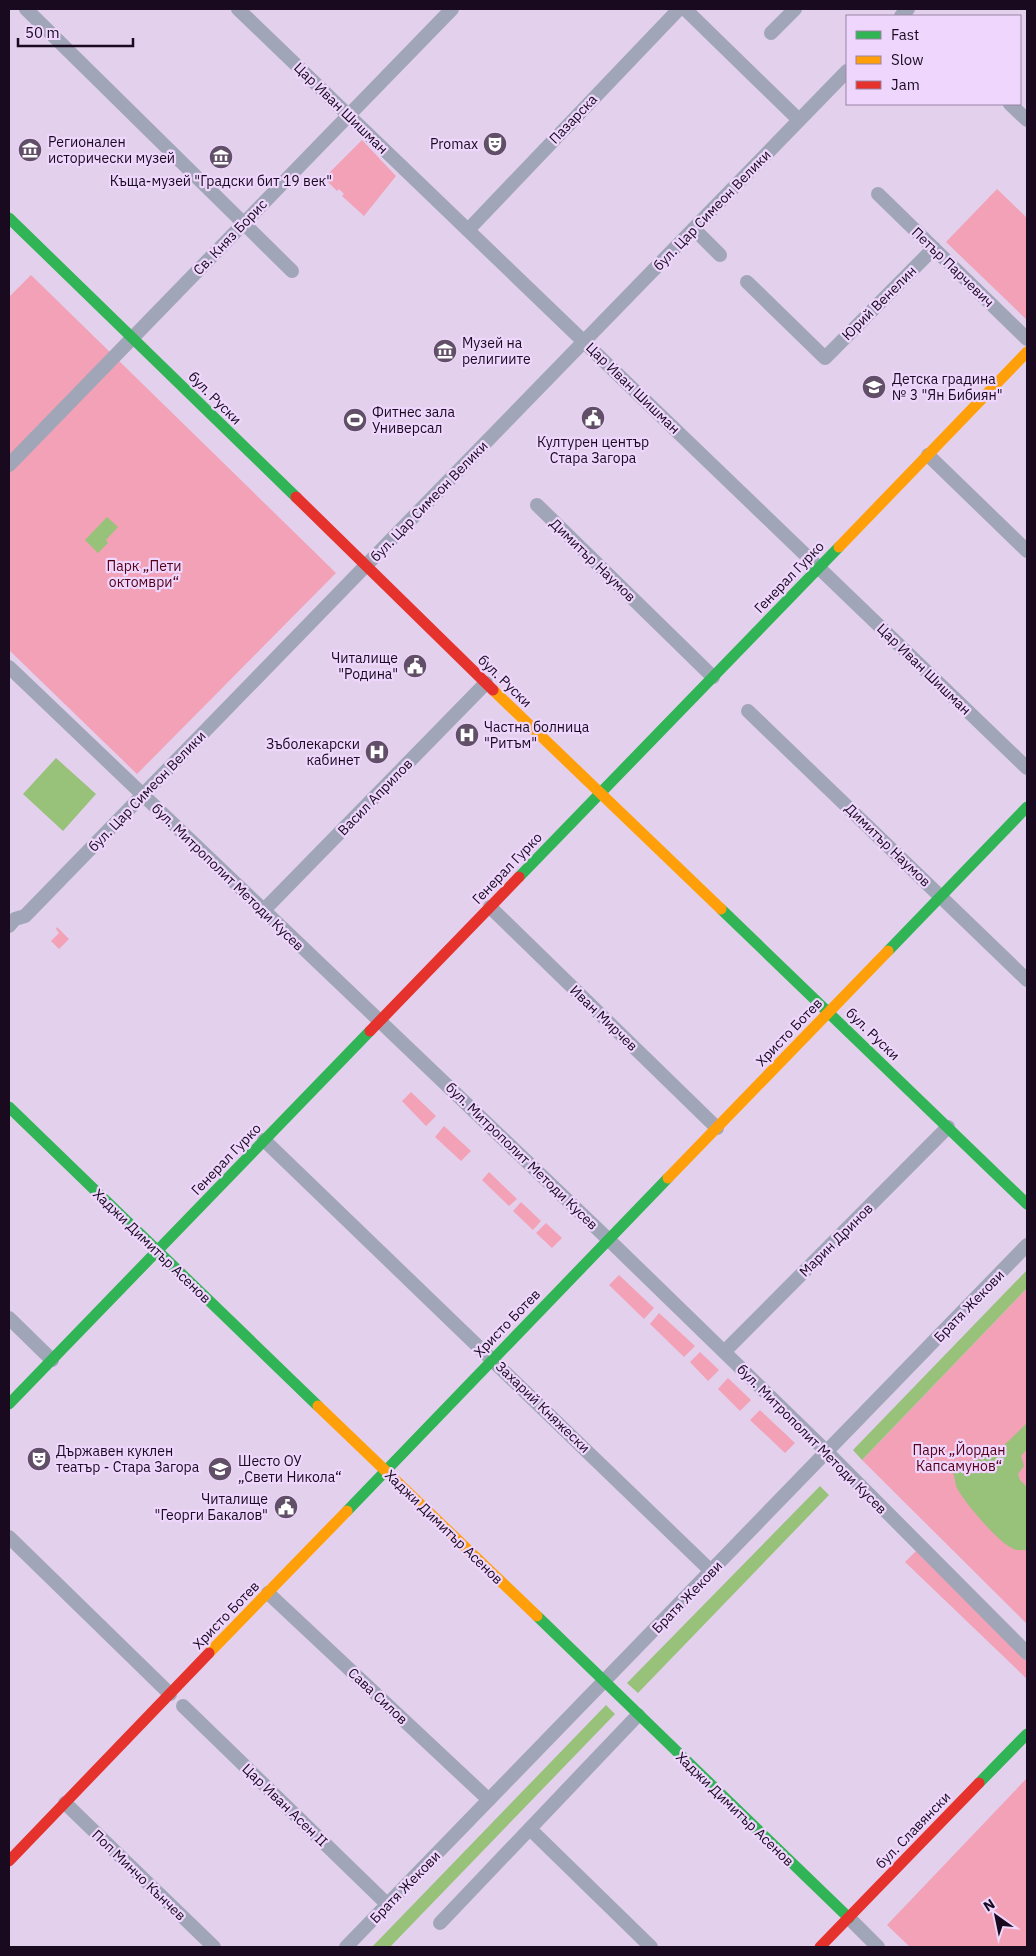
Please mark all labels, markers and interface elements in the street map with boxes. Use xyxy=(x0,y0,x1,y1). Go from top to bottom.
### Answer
scale bar xyxy=(18,15,132,47)
legend xyxy=(846,15,1021,105)
text: 50 m xyxy=(25,23,60,42)
text: Fast xyxy=(891,25,919,44)
text: Slow xyxy=(891,50,924,69)
street label: Цар Иван Шишман xyxy=(290,58,392,158)
text: Jam xyxy=(891,75,920,94)
street label: Пазарска xyxy=(545,90,601,147)
theatre icon: Promax xyxy=(482,131,508,157)
place label: Регионален исторически музей xyxy=(48,133,175,167)
place label: Promax xyxy=(430,135,478,153)
museum icon: Регионален исторически музей xyxy=(17,137,43,163)
museum icon: Къща-музей "Градски бит 19 век" xyxy=(208,144,234,170)
street label: бул. Цар Симеон Велики xyxy=(650,146,774,274)
place label: Къща-музей "Градски бит 19 век" xyxy=(110,172,332,190)
street label: Св. Княз Борис xyxy=(189,195,271,279)
street label: Петър Парчевич xyxy=(908,223,998,311)
street label: Юрий Венелин xyxy=(838,262,920,344)
place label: Музей на религиите xyxy=(462,334,531,368)
museum icon: Музей на религиите xyxy=(432,338,458,364)
street label: Цар Иван Шишман xyxy=(582,338,684,438)
street label: бул. Руски xyxy=(185,368,245,428)
place label: Детска градина № 3 "Ян Бибиян" xyxy=(892,370,1003,404)
school or university icon: Детска градина № 3 "Ян Бибиян" xyxy=(861,374,887,400)
place label: Фитнес зала Универсал xyxy=(372,403,455,437)
public building icon: Културен център Стара Загора xyxy=(580,405,606,431)
sports icon: Фитнес зала Универсал xyxy=(342,407,368,433)
place label: Културен център Стара Загора xyxy=(537,433,649,467)
street label: бул. Цар Симеон Велики xyxy=(367,437,491,565)
street label: Димитър Наумов xyxy=(546,514,640,606)
street label: Генерал Гурко xyxy=(750,537,828,617)
park label: Парк „Пети октомври“ xyxy=(107,557,182,591)
street label: Цар Иван Шишман xyxy=(873,619,975,719)
place label: Читалище "Родина" xyxy=(331,649,398,683)
street label: бул. Руски xyxy=(474,651,536,711)
public building icon: Читалище "Родина" xyxy=(402,653,428,679)
place label: Частна болница "Ритъм" xyxy=(484,718,590,752)
hospital icon: Частна болница "Ритъм" xyxy=(454,722,480,748)
street label: бул. Цар Симеон Велики xyxy=(85,727,209,855)
place label: Зъболекарски кабинет xyxy=(266,735,360,769)
hospital icon: Зъболекарски кабинет xyxy=(364,739,390,765)
street label: Васил Априлов xyxy=(334,755,416,839)
street label: бул. Митрополит Методи Кусев xyxy=(148,799,308,955)
street label: Димитър Наумов xyxy=(841,799,935,891)
street label: Генерал Гурко xyxy=(468,828,546,908)
street label: Иван Мирчев xyxy=(566,981,642,1055)
street label: Христо Ботев xyxy=(752,994,826,1070)
street label: бул. Руски xyxy=(842,1004,904,1064)
street label: бул. Митрополит Методи Кусев xyxy=(442,1078,602,1234)
street label: Генерал Гурко xyxy=(187,1119,265,1199)
street label: Хаджи Димитър Асенов xyxy=(89,1185,215,1307)
street label: Марин Дринов xyxy=(795,1199,877,1281)
street label: Братя Жекови xyxy=(930,1266,1008,1346)
street label: Христо Ботев xyxy=(470,1285,544,1361)
street label: Захарий Княжески xyxy=(492,1357,594,1457)
street label: бул. Митрополит Методи Кусев xyxy=(733,1360,891,1518)
park label: Парк „Йордан Капсамунов“ xyxy=(913,1440,1005,1475)
place label: Държавен куклен театър - Стара Загора xyxy=(56,1442,200,1476)
theatre icon: Държавен куклен театър - Стара Загора xyxy=(26,1446,52,1472)
place label: Шесто ОУ „Свети Никола“ xyxy=(238,1452,342,1486)
school or university icon: Шесто ОУ „Свети Никола“ xyxy=(207,1456,233,1482)
street label: Хаджи Димитър Асенов xyxy=(381,1466,507,1588)
place label: Читалище "Георги Бакалов" xyxy=(155,1490,268,1524)
public building icon: Читалище "Георги Бакалов" xyxy=(273,1494,299,1520)
street label: Братя Жекови xyxy=(648,1557,726,1637)
street label: Христо Ботев xyxy=(189,1577,263,1653)
street label: Сава Силов xyxy=(344,1664,412,1728)
street label: Хаджи Димитър Асенов xyxy=(672,1748,798,1870)
street label: Цар Иван Асен II xyxy=(238,1760,332,1850)
street label: бул. Славянски xyxy=(872,1788,954,1872)
street label: Поп Минчо Кънчев xyxy=(88,1826,190,1924)
street label: Братя Жекови xyxy=(366,1847,444,1927)
north arrow xyxy=(971,1891,1021,1941)
text: N xyxy=(980,1895,998,1915)

